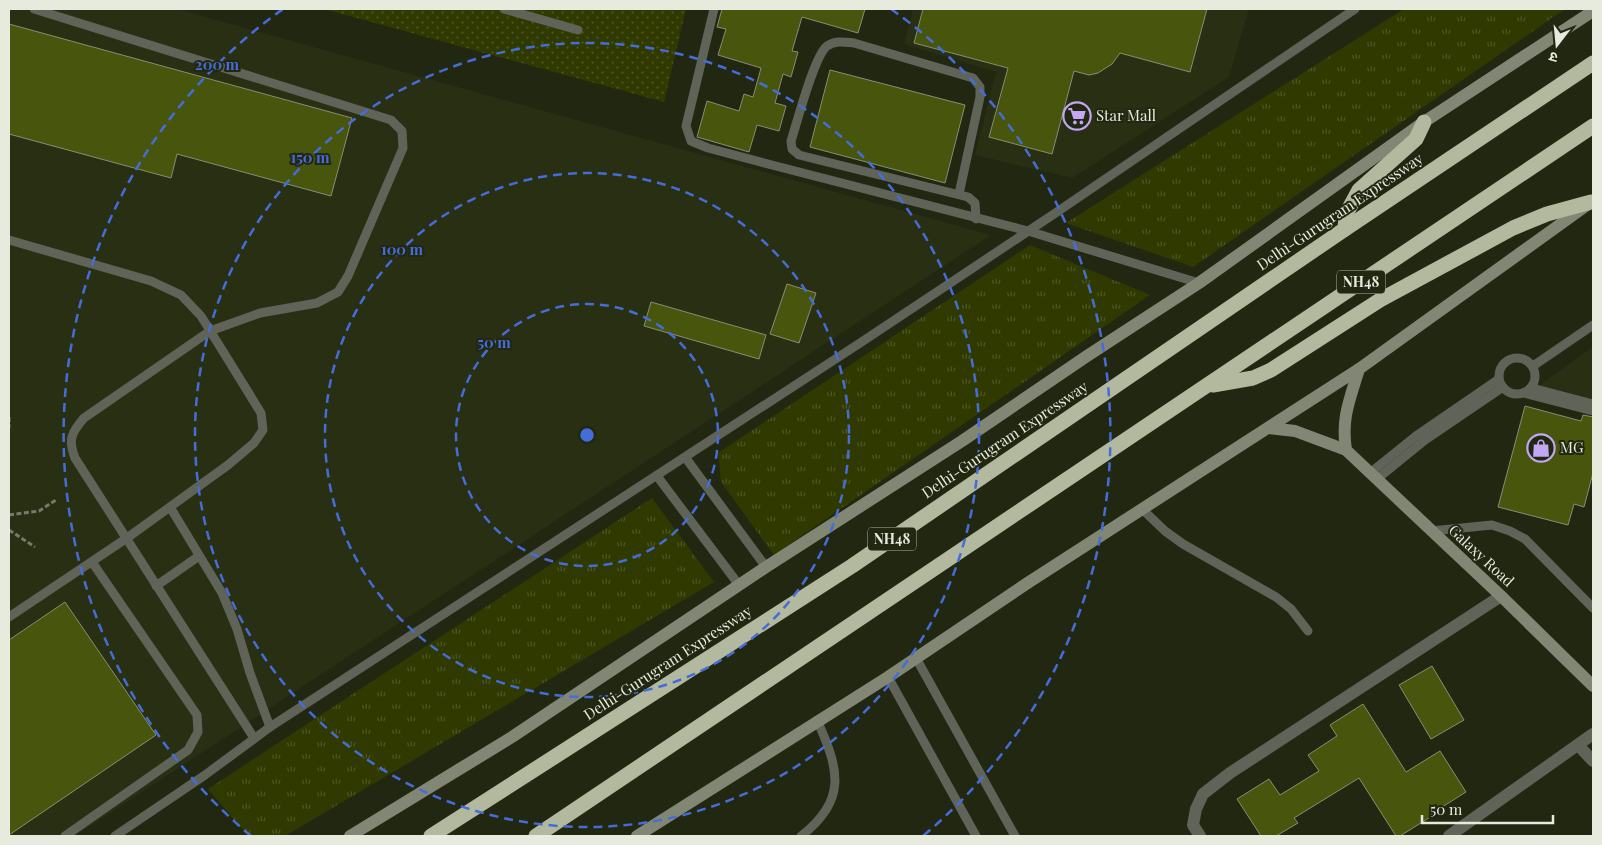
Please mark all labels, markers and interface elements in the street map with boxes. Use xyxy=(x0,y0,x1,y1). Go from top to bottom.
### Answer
north arrow xyxy=(1532,20,1582,70)
text: उ xyxy=(1546,47,1560,68)
text: 200 m xyxy=(195,54,240,74)
supermarket icon: Star Mall xyxy=(1062,101,1092,131)
place label: Star Mall xyxy=(1096,105,1156,125)
text: 150 m xyxy=(290,147,330,167)
street label: Delhi-Gurugram Expressway xyxy=(1252,148,1427,274)
text: 100 m xyxy=(381,239,424,259)
road number: NH48 xyxy=(1337,270,1385,294)
text: 50 m xyxy=(477,332,511,352)
street label: Delhi-Gurugram Expressway xyxy=(917,376,1092,502)
centre of rings xyxy=(578,426,596,444)
shop icon: MG xyxy=(1526,433,1556,463)
place label: MG xyxy=(1560,437,1584,457)
street label: Galaxy Road xyxy=(1445,520,1519,591)
road number: NH48 xyxy=(868,528,916,550)
street label: Delhi-Gurugram Expressway xyxy=(580,600,756,724)
scale bar xyxy=(1422,792,1553,824)
text: 50 m xyxy=(1430,799,1463,819)

